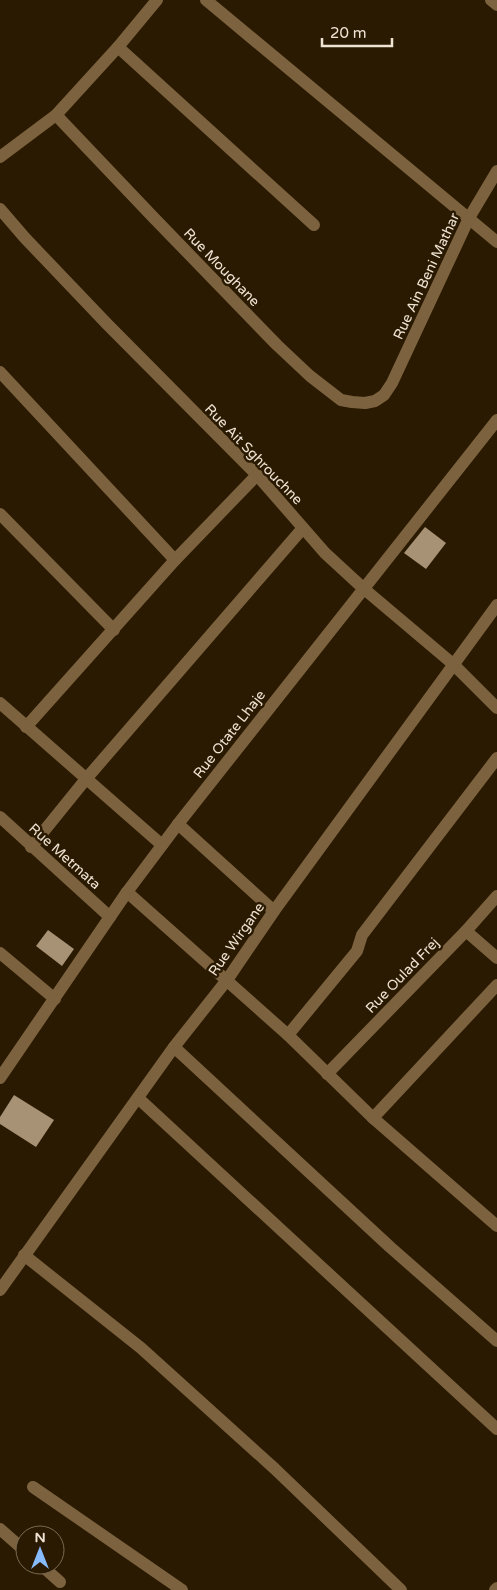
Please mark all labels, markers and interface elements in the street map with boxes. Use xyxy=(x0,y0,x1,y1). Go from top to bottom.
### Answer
scale bar xyxy=(322,15,392,47)
text: 20 m xyxy=(330,24,367,42)
street label: Rue Ain Beni Mathar xyxy=(390,210,464,342)
street label: Rue Moughane xyxy=(180,225,263,310)
street label: Rue Ait Sghrouchne xyxy=(201,400,306,508)
street label: Rue Otate Lhaje xyxy=(190,687,269,782)
street label: Rue Metmata xyxy=(25,820,104,893)
street label: Rue Wirgane xyxy=(205,899,268,979)
street label: Rue Oulad Frej xyxy=(362,934,443,1017)
north arrow xyxy=(15,1525,65,1575)
text: N xyxy=(34,1529,46,1546)

